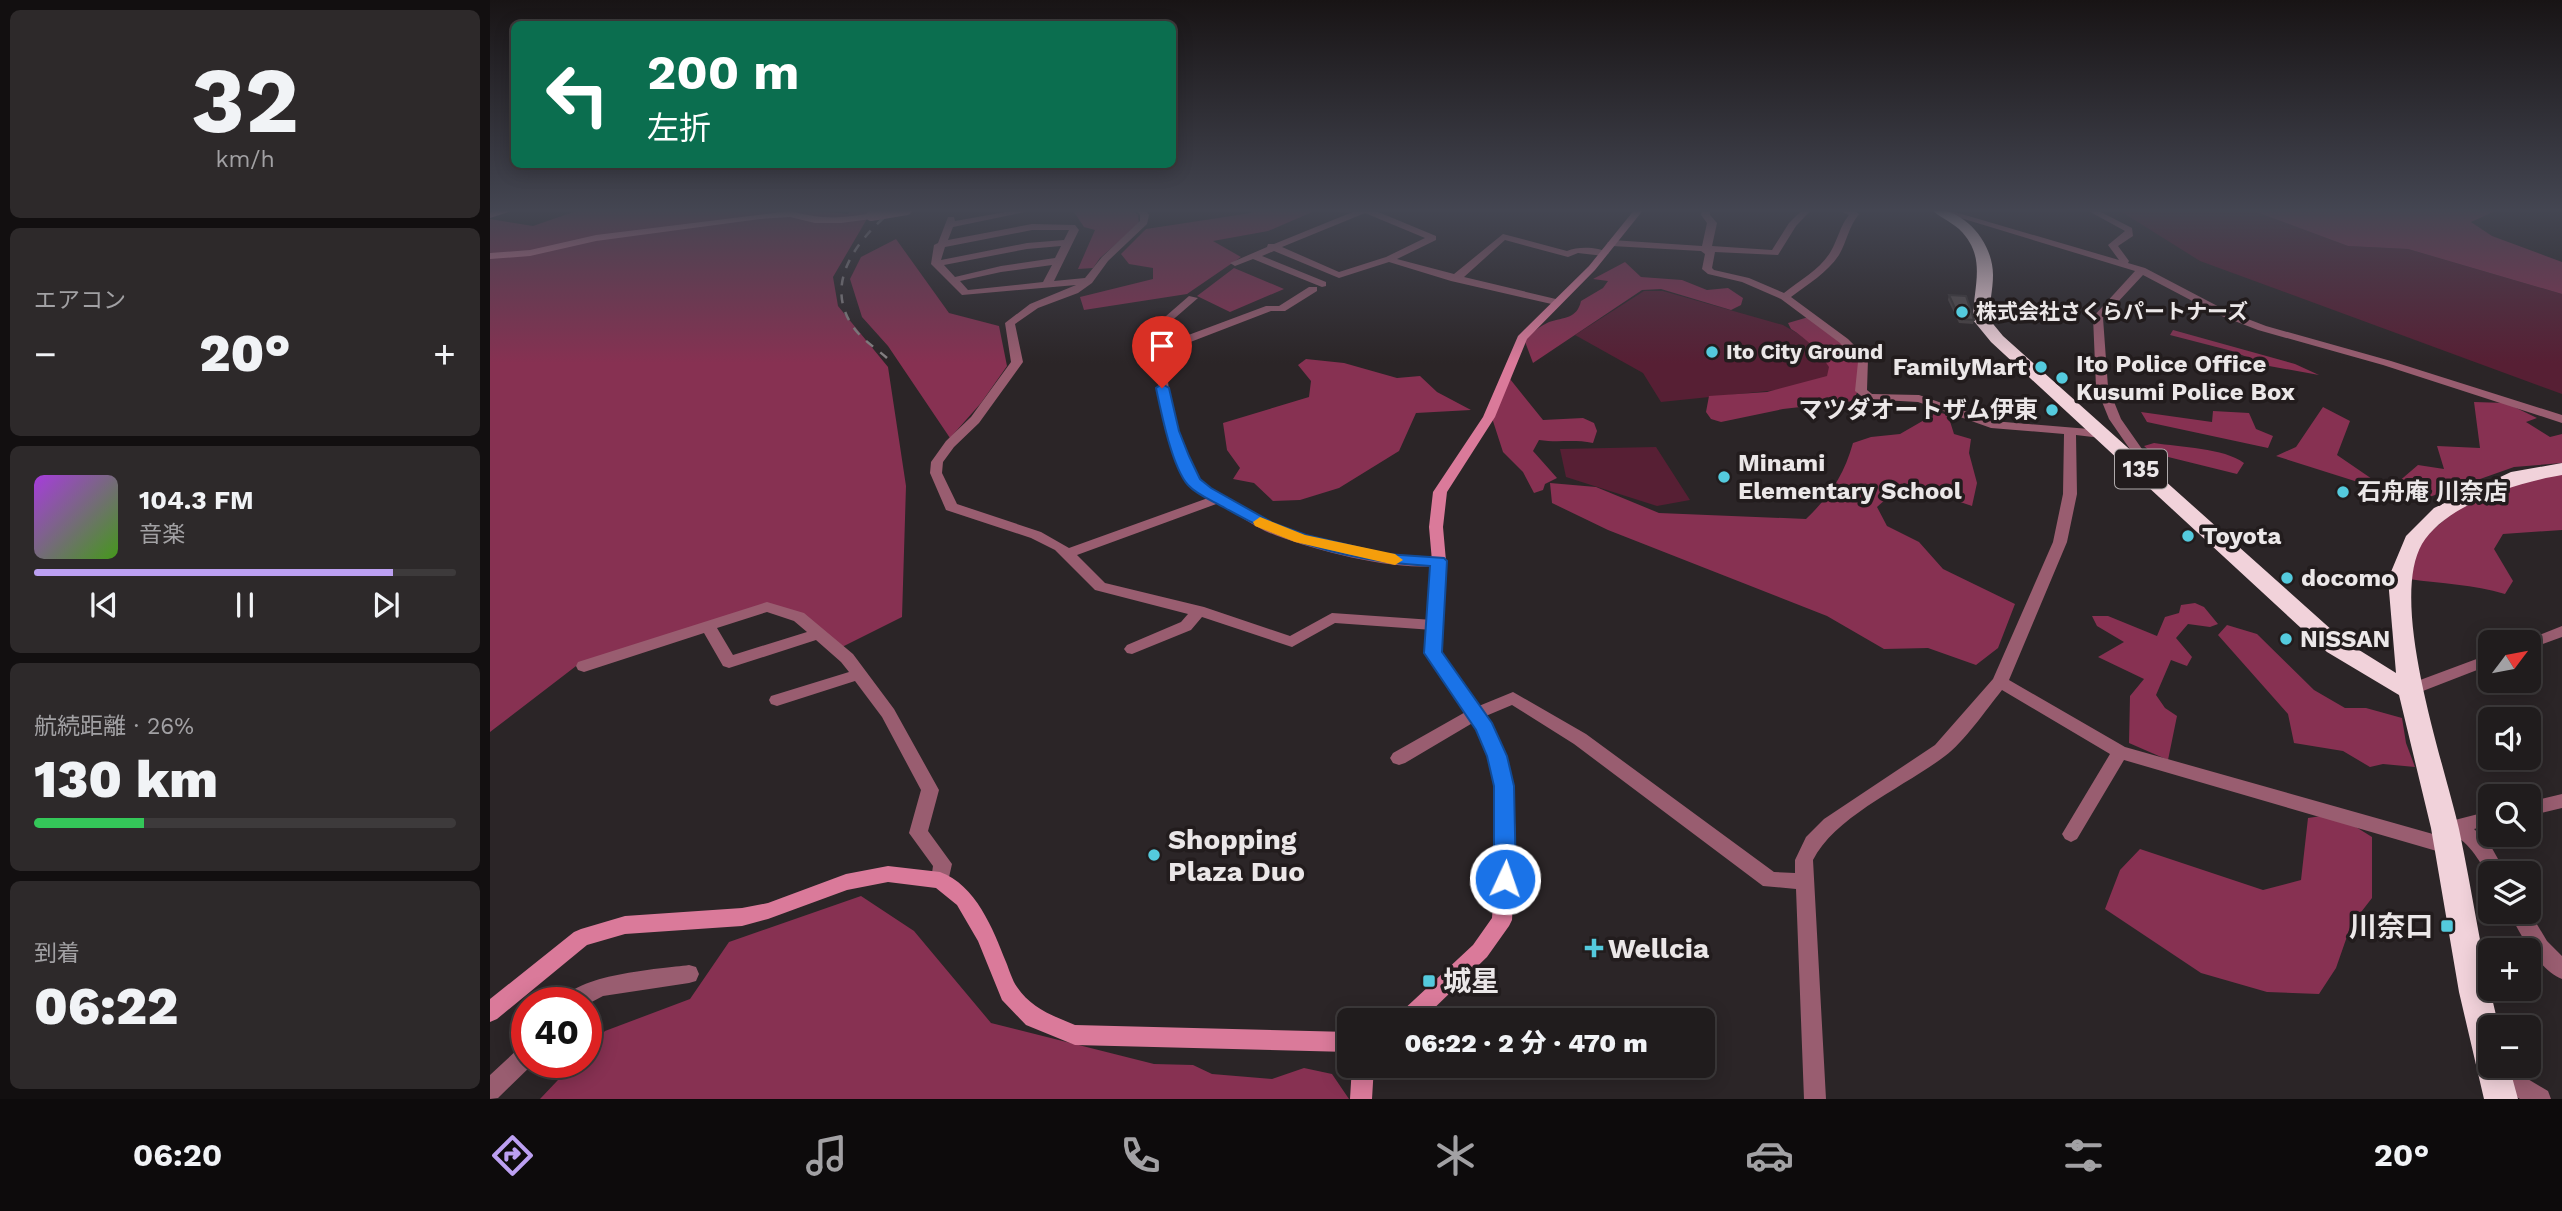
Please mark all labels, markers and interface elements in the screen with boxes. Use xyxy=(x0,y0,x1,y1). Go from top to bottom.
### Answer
text: 200 m xyxy=(647,43,799,101)
text: 32 xyxy=(191,47,299,154)
icon: left xyxy=(532,49,623,140)
text: 左折 xyxy=(647,109,711,147)
text: km/h xyxy=(215,146,275,173)
text: エアコン xyxy=(34,287,126,314)
place label: 株式会社さくらパートナーズ xyxy=(1976,299,2248,324)
marker: 株式会社さくらパートナーズ xyxy=(1954,304,1970,320)
pin xyxy=(1132,316,1192,388)
text: 20° xyxy=(199,323,291,384)
icon: arrive xyxy=(1143,327,1181,365)
text: − xyxy=(34,332,57,376)
text: + xyxy=(433,332,456,376)
place label: Ito City Ground xyxy=(1726,339,1883,364)
marker: Ito City Ground xyxy=(1704,344,1720,360)
place label: Ito Police Office Kusumi Police Box xyxy=(2076,350,2295,406)
place label: FamilyMart xyxy=(1893,353,2028,381)
marker: FamilyMart xyxy=(2033,359,2049,375)
marker: Ito Police Office Kusumi Police Box xyxy=(2054,370,2070,386)
place label: マツダオートザム伊東 xyxy=(1798,396,2038,424)
marker: マツダオートザム伊東 xyxy=(2044,402,2060,418)
place label: Minami Elementary School xyxy=(1738,449,1962,505)
road number: 135 xyxy=(2115,449,2167,489)
marker: Minami Elementary School xyxy=(1716,469,1732,485)
place label: 石舟庵 川奈店 xyxy=(2357,478,2508,506)
marker: 石舟庵 川奈店 xyxy=(2335,484,2351,500)
text: 104.3 FM xyxy=(139,485,254,515)
text: 音楽 xyxy=(139,521,185,548)
place label: Toyota xyxy=(2202,522,2281,550)
marker: Toyota xyxy=(2180,528,2196,544)
place label: docomo xyxy=(2301,564,2395,592)
marker: docomo xyxy=(2279,570,2295,586)
icon: previous xyxy=(85,586,123,624)
icon: pause xyxy=(226,586,264,624)
icon: next xyxy=(367,586,405,624)
place label: NISSAN xyxy=(2300,625,2390,653)
north arrow xyxy=(2478,630,2541,693)
map controls xyxy=(2478,630,2541,1078)
marker: NISSAN xyxy=(2278,631,2294,647)
button: sound xyxy=(2478,707,2541,770)
text: 航続距離 · 26% xyxy=(34,713,194,740)
text: 130 km xyxy=(34,749,218,810)
button: search xyxy=(2478,784,2541,847)
place label: Shopping Plaza Duo xyxy=(1168,823,1305,888)
position arrow xyxy=(1468,842,1542,916)
marker: Shopping Plaza Duo xyxy=(1146,847,1162,863)
button: layers xyxy=(2478,861,2541,924)
place label: 川奈口 xyxy=(2349,910,2433,943)
marker: 川奈口 xyxy=(2439,918,2455,934)
place label: Wellcia xyxy=(1608,932,1710,965)
button: + xyxy=(2478,938,2541,1001)
text: 到着 xyxy=(34,940,80,967)
marker: Wellcia xyxy=(1586,940,1602,956)
place label: 城星 xyxy=(1443,965,1499,998)
marker: 城星 xyxy=(1421,973,1437,989)
text: 06:22 xyxy=(34,976,178,1037)
speed limit sign: 40 xyxy=(511,987,602,1078)
button: − xyxy=(2478,1015,2541,1078)
text: 06:22 · 2 分 · 470 m xyxy=(1404,1028,1648,1058)
icon: directions xyxy=(488,1131,537,1180)
icon: music xyxy=(802,1131,851,1180)
icon: phone xyxy=(1116,1131,1165,1180)
icon: climate xyxy=(1431,1131,1480,1180)
icon: car xyxy=(1745,1131,1794,1180)
icon: filters xyxy=(2059,1131,2108,1180)
text: 06:20 xyxy=(133,1136,222,1174)
text: 20° xyxy=(2374,1136,2429,1174)

